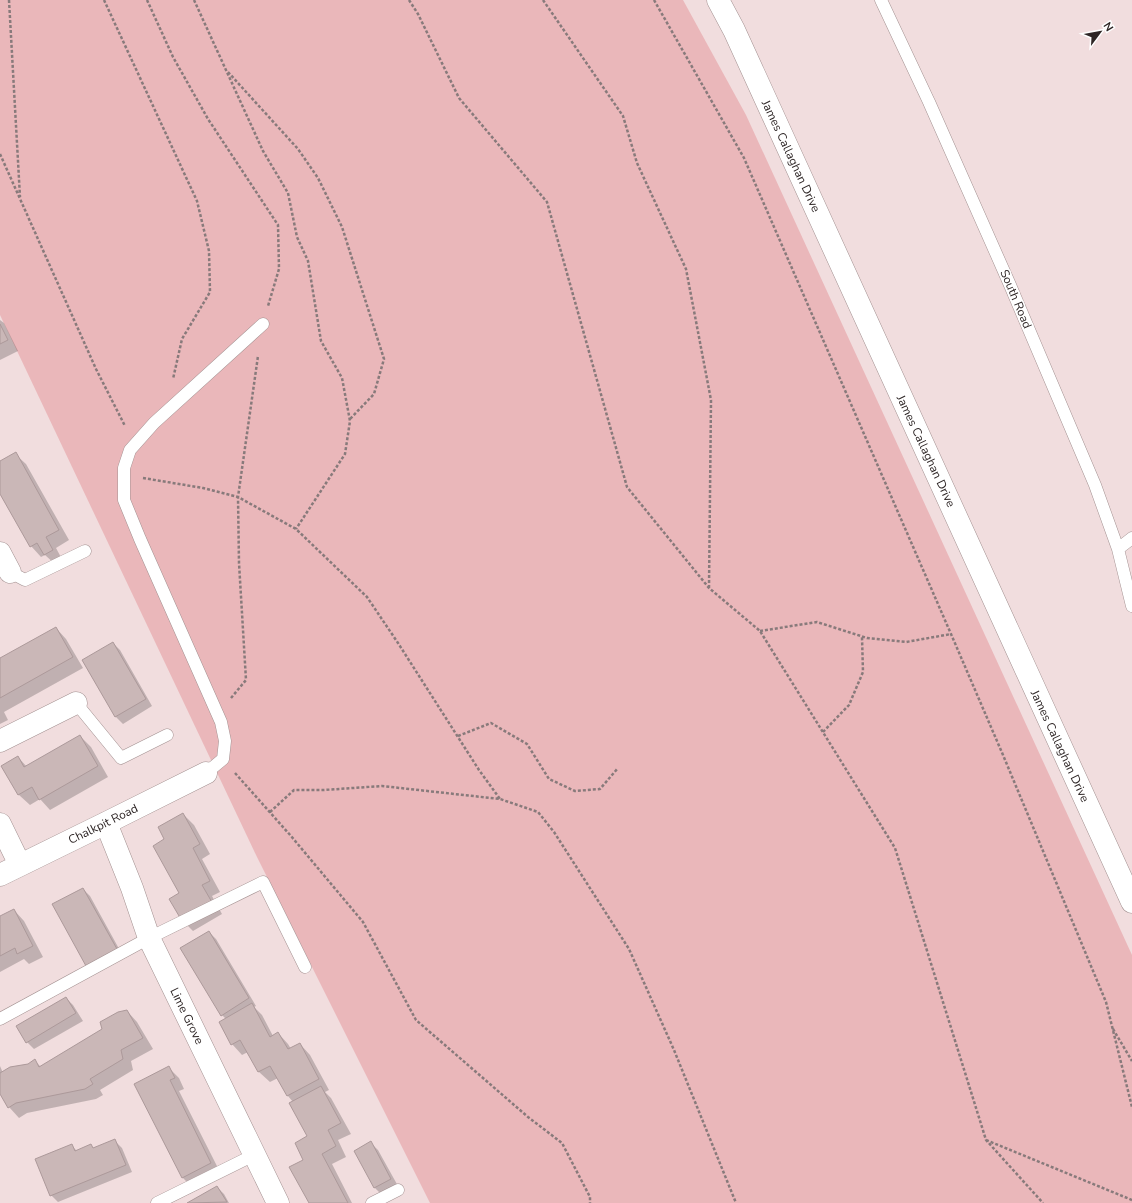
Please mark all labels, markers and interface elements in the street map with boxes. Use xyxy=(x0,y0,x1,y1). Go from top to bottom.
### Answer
north arrow xyxy=(1080,12,1120,52)
text: N xyxy=(1100,19,1117,34)
street label: James Callaghan Drive xyxy=(758,96,824,215)
street label: South Road xyxy=(996,267,1036,331)
street label: James Callaghan Drive xyxy=(893,391,959,510)
street label: James Callaghan Drive xyxy=(1027,686,1093,805)
street label: Chalkpit Road xyxy=(65,800,141,848)
street label: Lime Grove xyxy=(166,985,208,1047)

